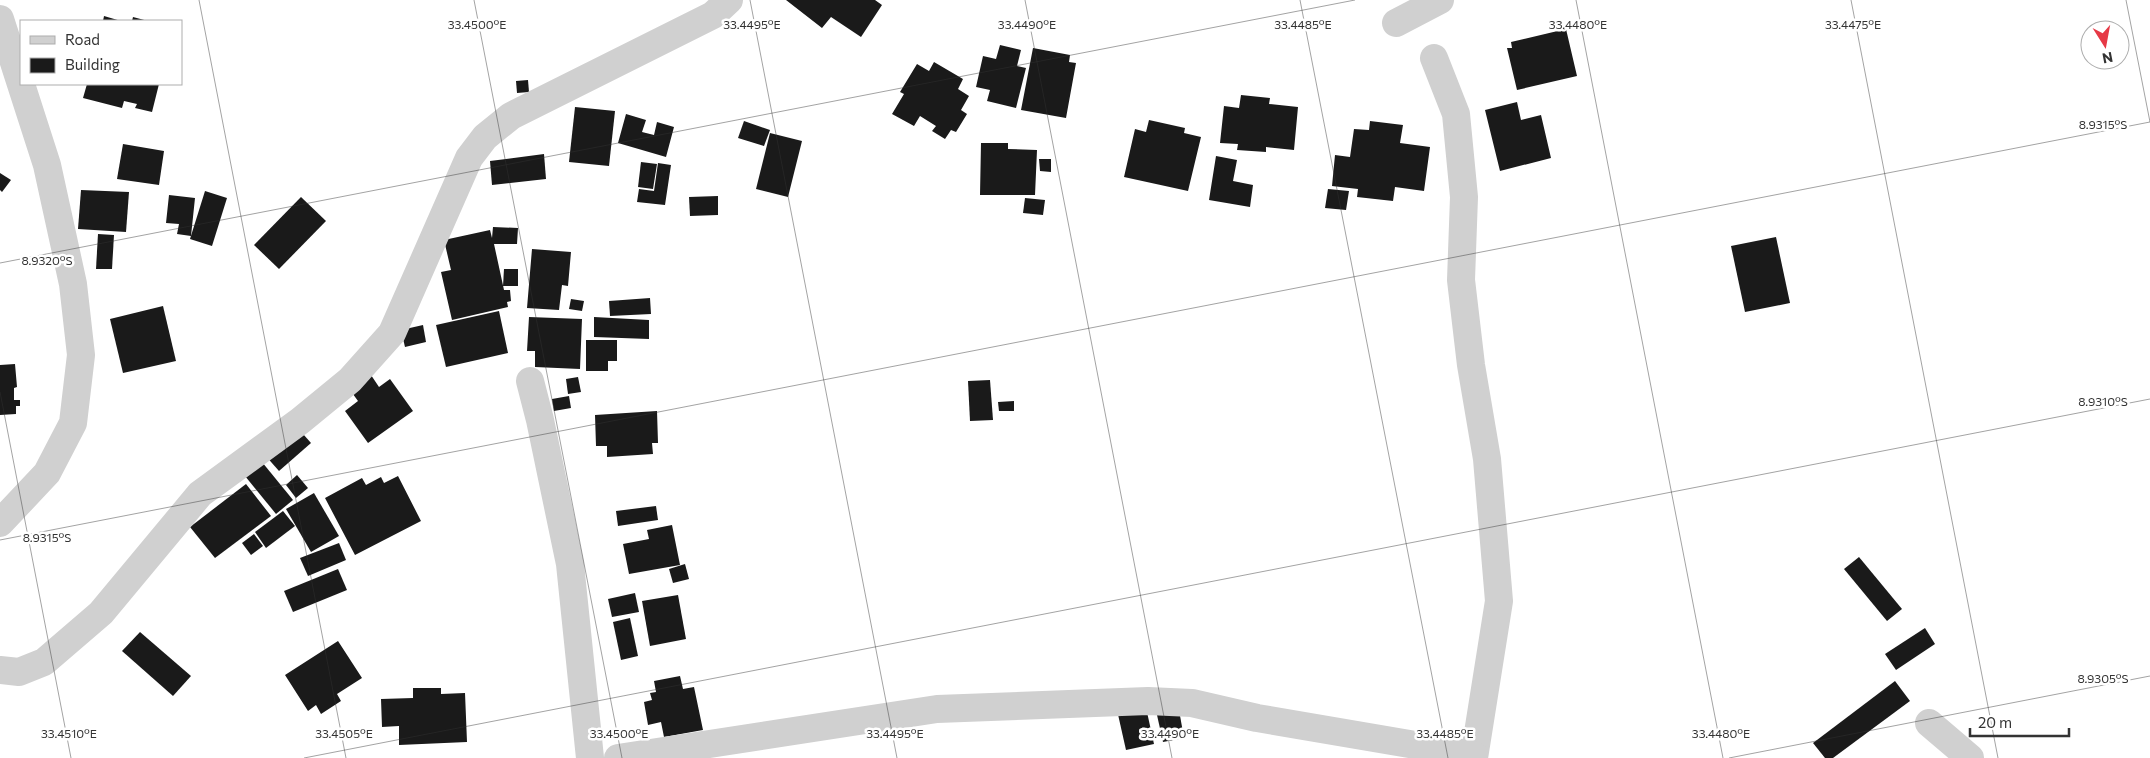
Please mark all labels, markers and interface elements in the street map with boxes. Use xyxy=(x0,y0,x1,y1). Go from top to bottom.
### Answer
text: 33.4500°E xyxy=(448,17,506,31)
text: 33.4495°E xyxy=(723,17,781,31)
text: 33.4490°E xyxy=(998,17,1056,31)
text: 33.4485°E xyxy=(1274,17,1332,31)
text: 33.4480°E xyxy=(1549,17,1607,31)
text: 33.4475°E xyxy=(1825,17,1881,31)
legend xyxy=(20,20,182,85)
north arrow xyxy=(2080,20,2130,70)
text: Road xyxy=(65,30,100,48)
text: N xyxy=(2101,49,2114,68)
text: Building xyxy=(65,55,120,73)
text: 8.9315°S xyxy=(2079,117,2127,131)
text: 8.9320°S xyxy=(22,253,72,267)
text: 8.9310°S xyxy=(2078,394,2128,408)
text: 8.9315°S xyxy=(23,530,71,544)
text: 8.9305°S xyxy=(2077,671,2129,685)
scale bar xyxy=(1970,706,2069,738)
text: 20 m xyxy=(1978,713,2012,731)
text: 33.4510°E xyxy=(41,726,97,740)
text: 33.4505°E xyxy=(315,726,373,740)
text: 33.4500°E xyxy=(590,726,648,740)
text: 33.4495°E xyxy=(866,726,924,740)
text: 33.4490°E xyxy=(1141,726,1199,740)
text: 33.4485°E xyxy=(1416,726,1474,740)
text: 33.4480°E xyxy=(1692,726,1750,740)

